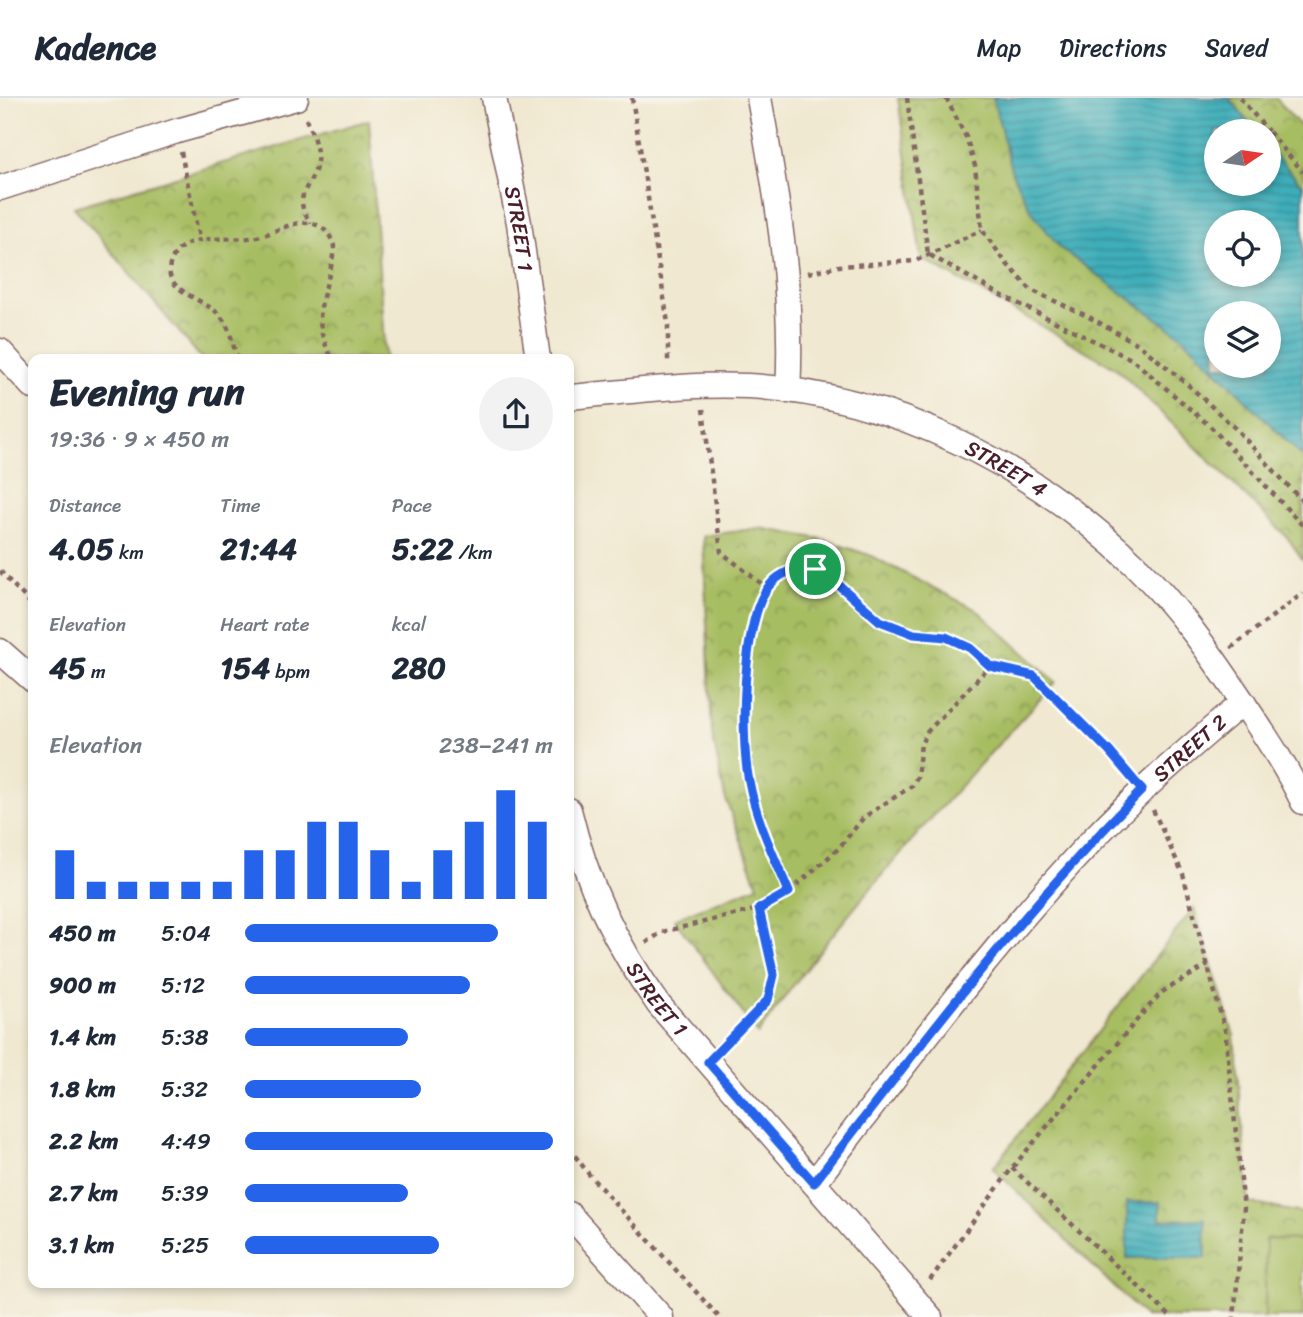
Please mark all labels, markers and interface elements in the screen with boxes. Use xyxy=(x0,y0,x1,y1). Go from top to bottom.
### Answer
text: Kadence xyxy=(35,19,156,77)
text: Map xyxy=(977,27,1021,69)
text: Directions xyxy=(1059,27,1167,69)
text: Saved xyxy=(1205,27,1268,69)
north arrow xyxy=(1204,119,1281,196)
map controls xyxy=(1204,119,1281,378)
street label: STREET 1 xyxy=(493,182,545,274)
button: locate xyxy=(1204,210,1281,287)
button: layers xyxy=(1204,301,1281,378)
text: Evening run xyxy=(49,359,245,426)
button: share xyxy=(479,377,553,451)
text: 19:36 · 9 × 450 m xyxy=(49,419,229,460)
street label: STREET 4 xyxy=(958,429,1055,507)
text: Distance xyxy=(49,489,121,522)
text: Time xyxy=(220,489,261,522)
text: Pace xyxy=(392,489,432,522)
text: 4.05 xyxy=(49,522,114,576)
text: 21:44 xyxy=(220,522,297,576)
text: 5:22 xyxy=(392,522,454,576)
text: km xyxy=(114,536,144,569)
text: /km xyxy=(454,536,493,569)
pin xyxy=(785,539,845,599)
icon: arrive xyxy=(796,550,834,588)
text: Elevation xyxy=(49,608,126,641)
text: Heart rate xyxy=(220,608,310,641)
text: kcal xyxy=(392,608,426,641)
text: 45 xyxy=(49,641,86,695)
text: 154 xyxy=(220,641,270,695)
text: 280 xyxy=(392,641,446,695)
text: m xyxy=(86,655,106,688)
text: bpm xyxy=(270,655,310,688)
street label: STREET 2 xyxy=(1144,704,1236,792)
text: Elevation xyxy=(49,725,142,766)
text: 238–241 m xyxy=(439,725,553,766)
text: 450 m xyxy=(49,913,116,954)
text: 5:04 xyxy=(161,913,211,954)
street label: STREET 1 xyxy=(615,954,698,1045)
text: 900 m xyxy=(49,965,116,1006)
text: 5:12 xyxy=(161,965,205,1006)
text: 1.4 km xyxy=(49,1017,116,1058)
text: 5:38 xyxy=(161,1017,209,1058)
text: 1.8 km xyxy=(49,1069,116,1110)
text: 5:32 xyxy=(161,1069,208,1110)
text: 2.2 km xyxy=(49,1121,118,1162)
text: 4:49 xyxy=(161,1121,211,1162)
text: 2.7 km xyxy=(49,1173,118,1214)
text: 5:39 xyxy=(161,1173,209,1214)
text: 3.1 km xyxy=(49,1225,114,1266)
text: 5:25 xyxy=(161,1225,209,1266)

